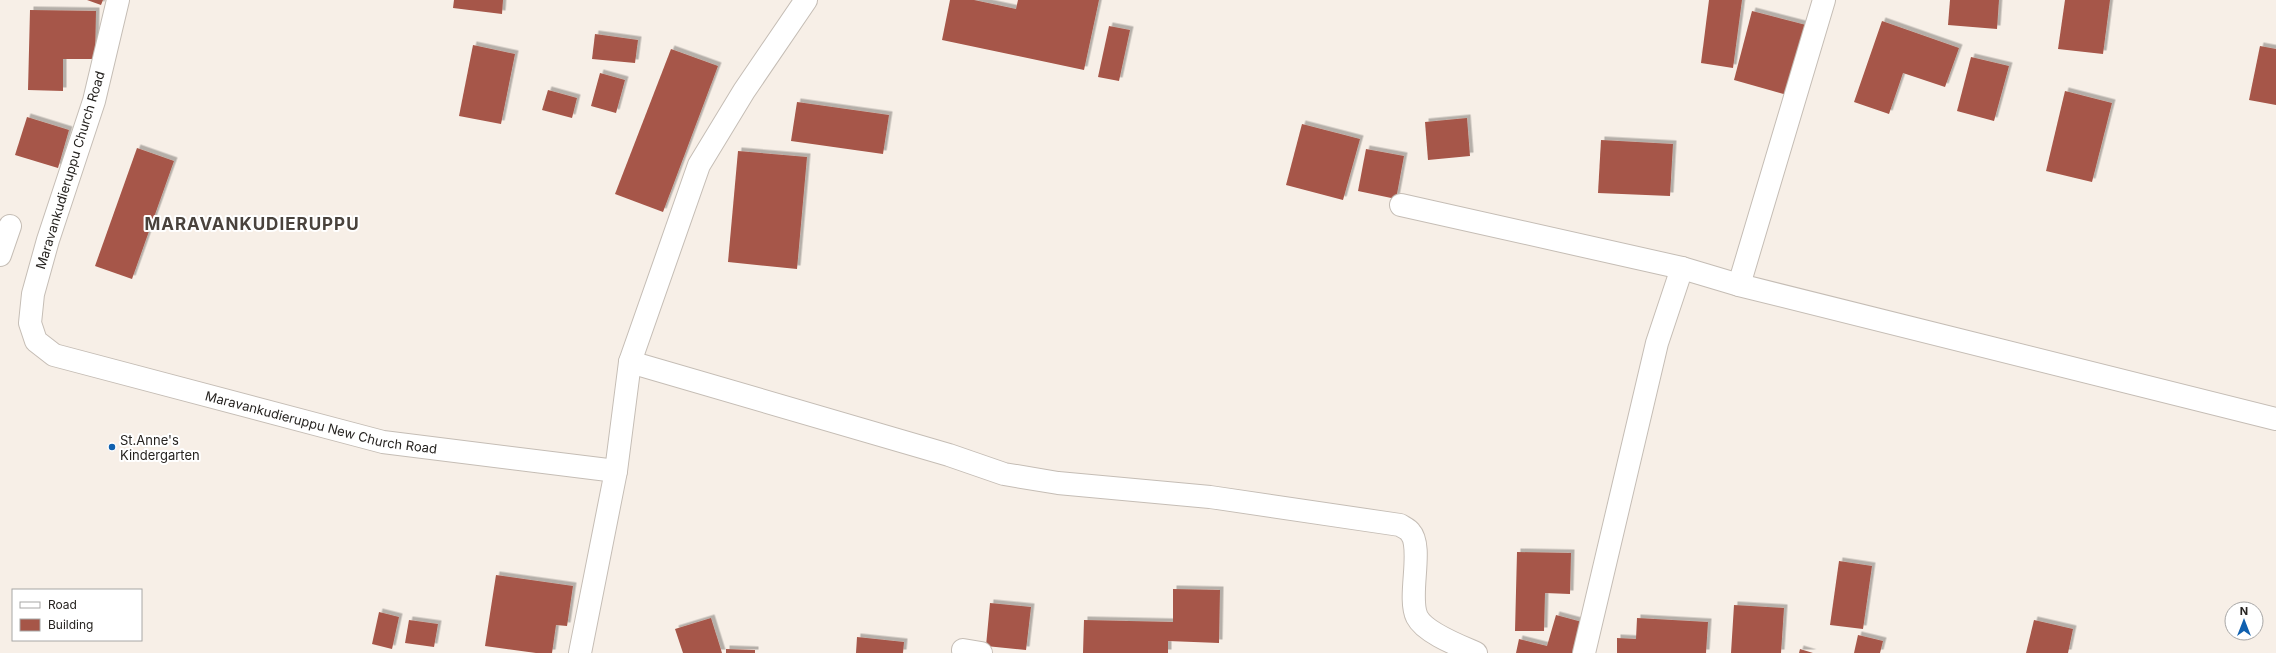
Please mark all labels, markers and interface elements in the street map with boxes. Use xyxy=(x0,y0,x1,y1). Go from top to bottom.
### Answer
street label: Maravankudieruppu Church Road xyxy=(32,69,108,271)
district label: MARAVANKUDIERUPPU xyxy=(144,214,360,234)
street label: Maravankudieruppu New Church Road xyxy=(204,387,438,457)
place label: St.Anne's Kindergarten xyxy=(120,432,200,463)
marker: St.Anne's Kindergarten xyxy=(107,442,117,452)
legend xyxy=(12,589,142,641)
text: Road xyxy=(48,597,77,612)
north arrow xyxy=(2224,601,2264,641)
text: N xyxy=(2240,604,2248,618)
text: Building xyxy=(48,617,93,632)

